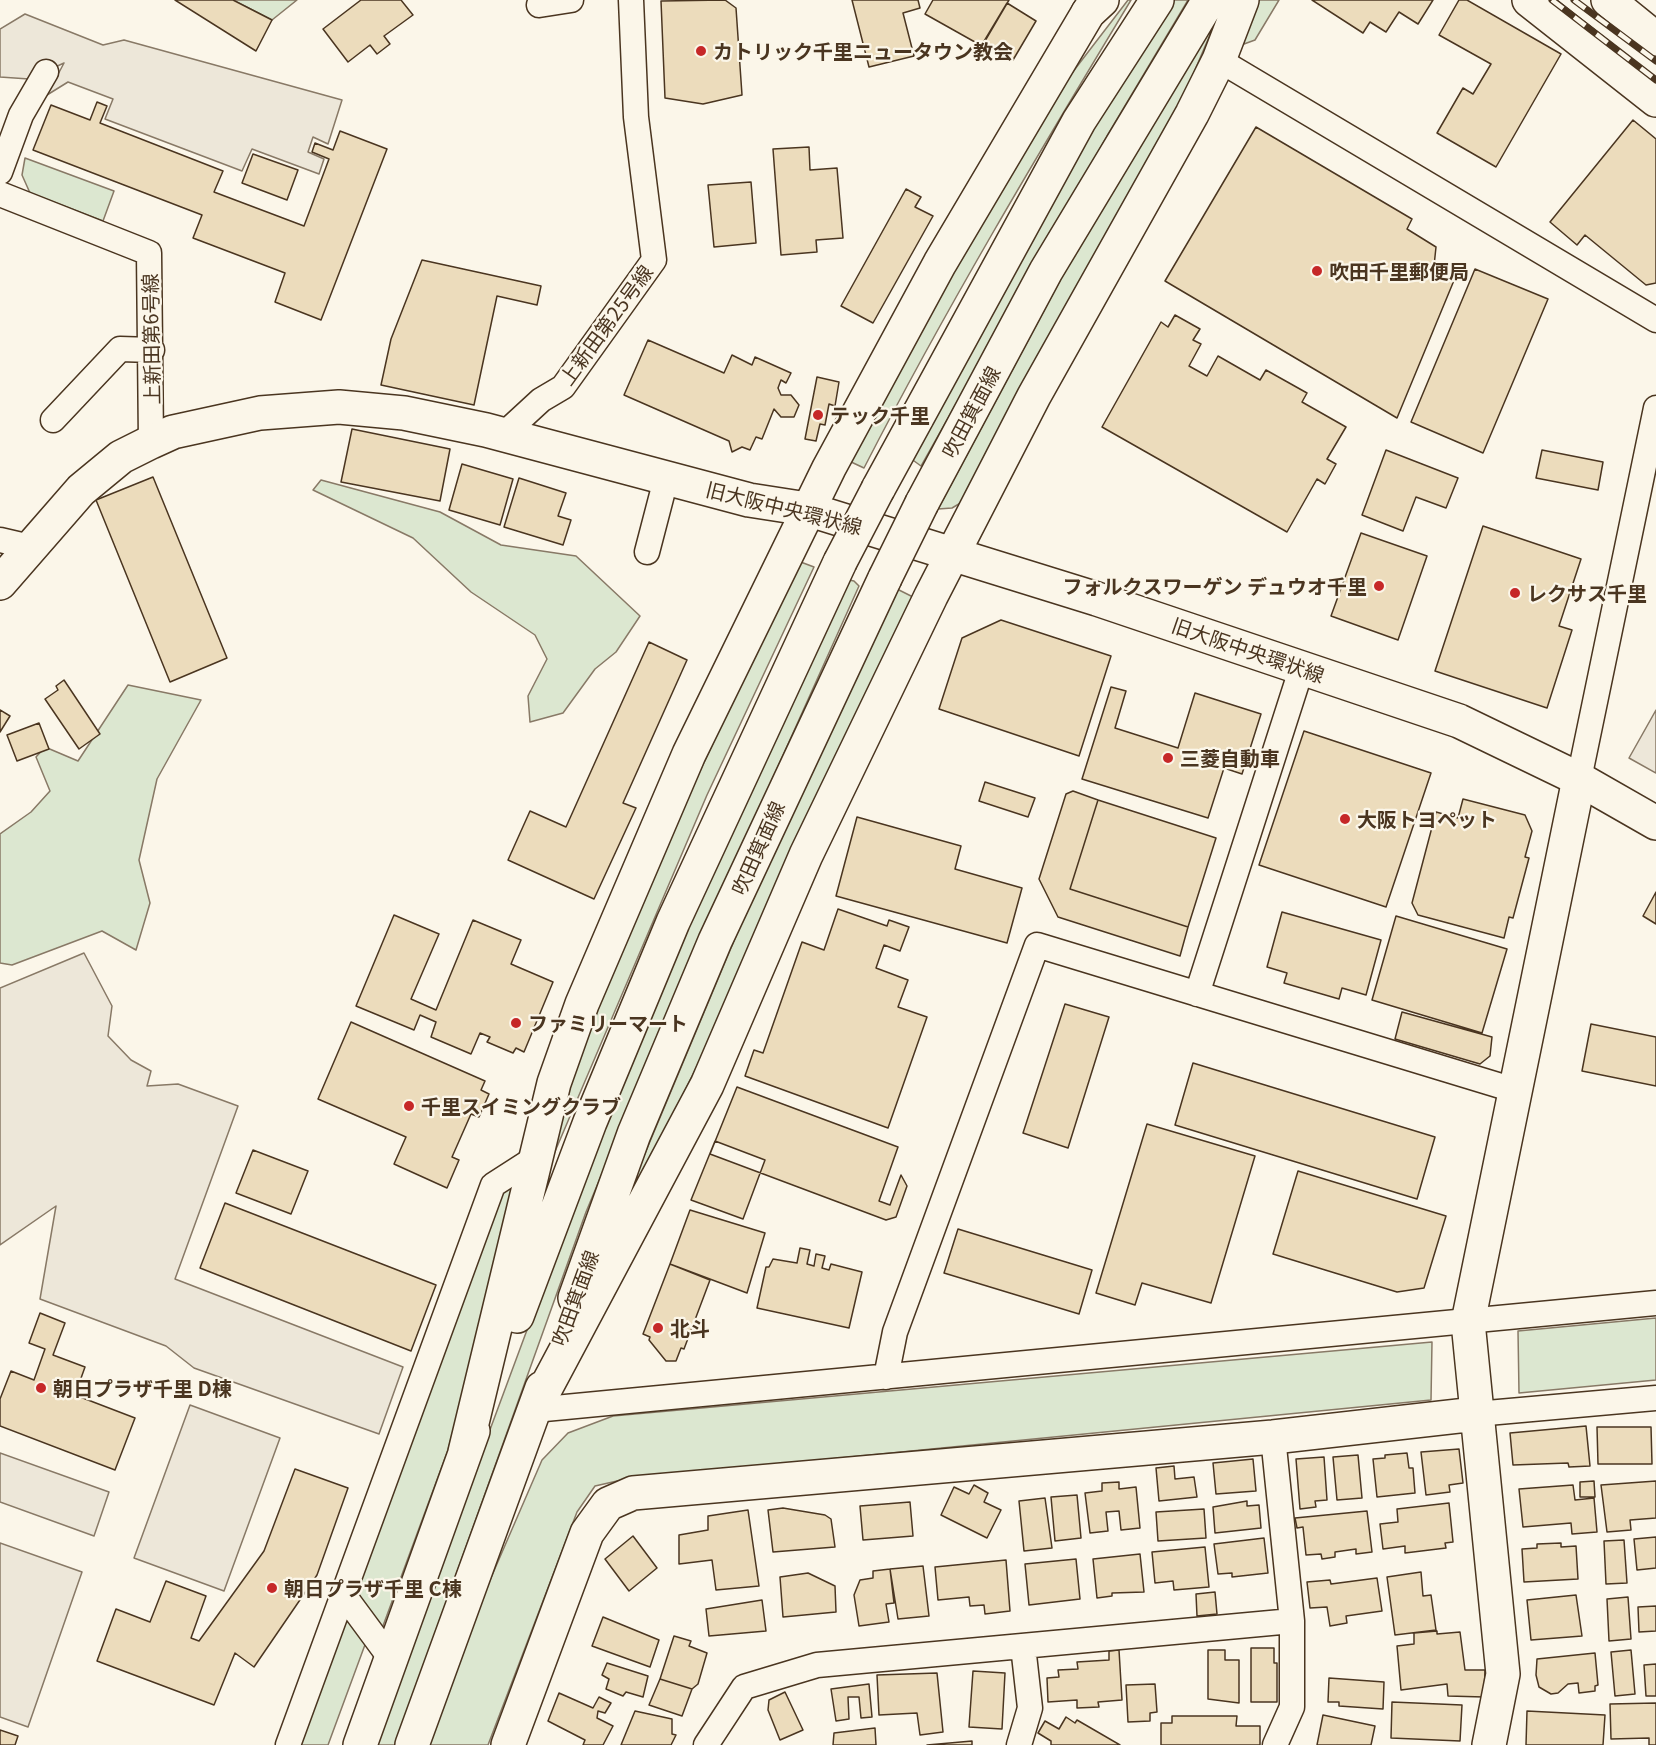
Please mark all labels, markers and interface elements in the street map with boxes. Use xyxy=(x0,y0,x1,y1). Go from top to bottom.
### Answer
place label: カトリック千里ニュータウン教会 xyxy=(713,39,1013,63)
marker: カトリック千里ニュータウン教会 xyxy=(694,44,708,58)
place label: 吹田千里郵便局 xyxy=(1329,259,1469,283)
street label: 上新田第25号線 xyxy=(555,260,657,390)
marker: 吹田千里郵便局 xyxy=(1310,264,1324,278)
street label: 上新田第6号線 xyxy=(138,273,164,405)
street label: 吹田箕面線 xyxy=(937,362,1005,462)
place label: テック千里 xyxy=(830,403,930,427)
marker: テック千里 xyxy=(811,408,825,422)
street label: 旧大阪中央環状線 xyxy=(703,477,865,539)
place label: フォルクスワーゲン デュウオ千里 xyxy=(1062,574,1367,598)
marker: フォルクスワーゲン デュウオ千里 xyxy=(1372,579,1386,593)
place label: レクサス千里 xyxy=(1527,581,1647,605)
marker: レクサス千里 xyxy=(1508,586,1522,600)
street label: 旧大阪中央環状線 xyxy=(1168,613,1328,687)
place label: 三菱自動車 xyxy=(1180,746,1280,770)
marker: 三菱自動車 xyxy=(1161,751,1175,765)
street label: 吹田箕面線 xyxy=(727,797,789,899)
place label: 大阪トヨペット xyxy=(1357,807,1497,831)
marker: 大阪トヨペット xyxy=(1338,812,1352,826)
place label: ファミリーマート xyxy=(528,1011,688,1035)
marker: ファミリーマート xyxy=(509,1016,523,1030)
place label: 千里スイミングクラブ xyxy=(421,1094,621,1118)
marker: 千里スイミングクラブ xyxy=(402,1099,416,1113)
street label: 吹田箕面線 xyxy=(547,1247,603,1349)
place label: 北斗 xyxy=(670,1316,710,1340)
marker: 北斗 xyxy=(651,1321,665,1335)
place label: 朝日プラザ千里 D棟 xyxy=(53,1376,232,1400)
marker: 朝日プラザ千里 D棟 xyxy=(34,1381,48,1395)
place label: 朝日プラザ千里 C棟 xyxy=(284,1576,462,1600)
marker: 朝日プラザ千里 C棟 xyxy=(265,1581,279,1595)

